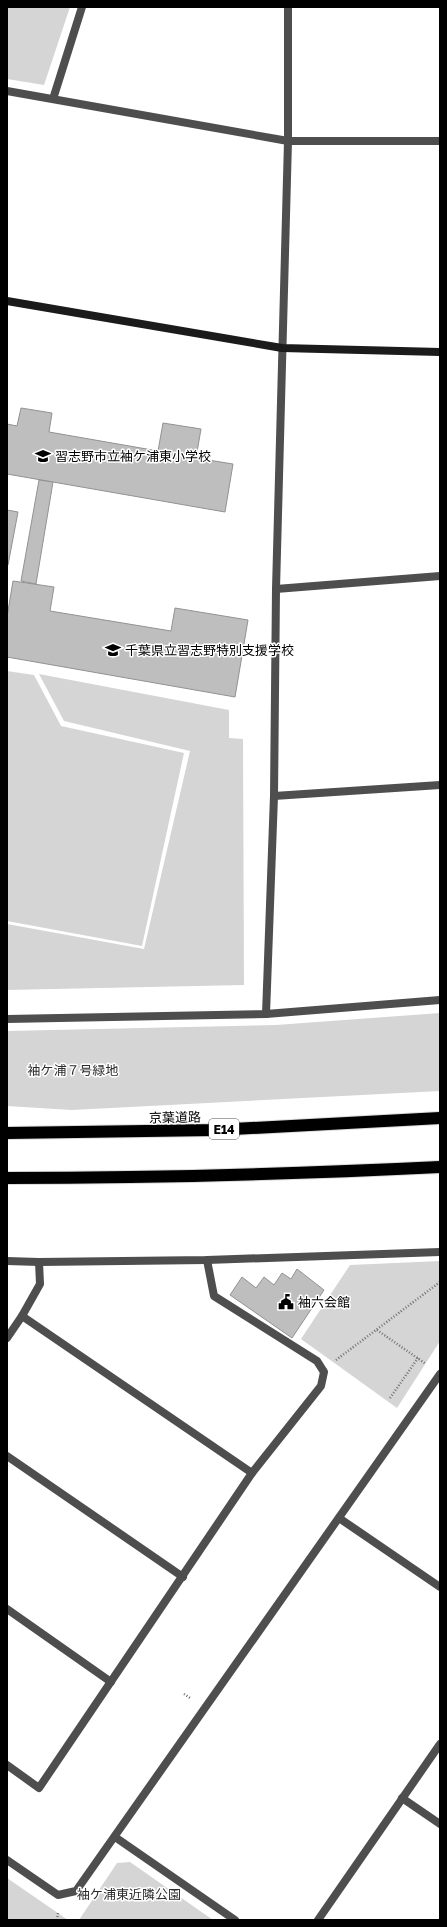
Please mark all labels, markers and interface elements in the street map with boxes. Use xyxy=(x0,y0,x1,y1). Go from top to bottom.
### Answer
school or university icon: 習志野市立袖ケ浦東小学校 xyxy=(34,447,52,465)
place label: 習志野市立袖ケ浦東小学校 xyxy=(55,448,211,464)
school or university icon: 千葉県立習志野特別支援学校 xyxy=(104,641,122,659)
place label: 千葉県立習志野特別支援学校 xyxy=(125,642,294,658)
park label: 袖ケ浦７号緑地 xyxy=(27,1062,119,1078)
street label: 京葉道路 xyxy=(149,1109,201,1125)
road number: E14 xyxy=(209,1119,239,1139)
public building icon: 袖六会館 xyxy=(277,1293,295,1311)
place label: 袖六会館 xyxy=(298,1294,350,1310)
park label: 袖ケ浦東近隣公園 xyxy=(77,1886,181,1902)

